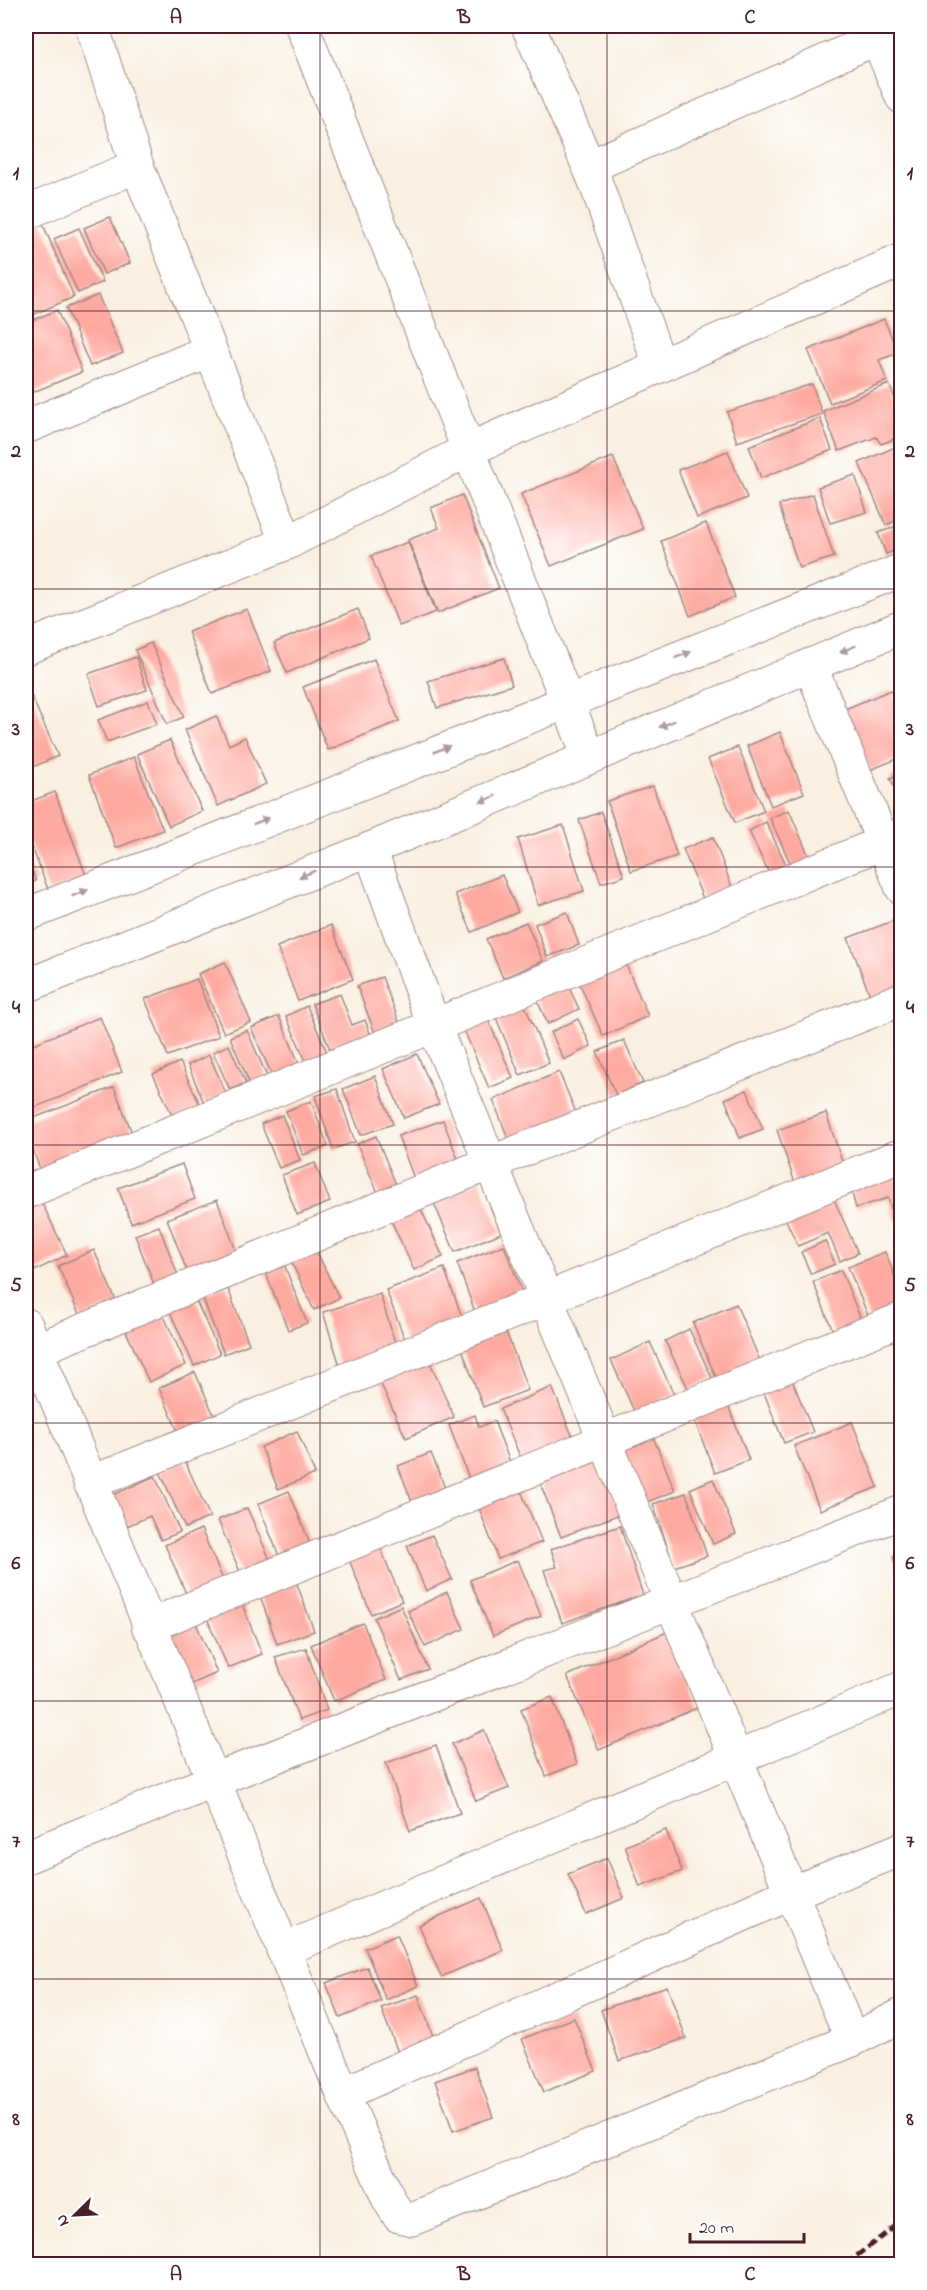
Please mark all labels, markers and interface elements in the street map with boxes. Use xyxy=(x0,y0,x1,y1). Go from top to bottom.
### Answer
text: A xyxy=(170,4,182,33)
text: B xyxy=(456,4,471,33)
text: C xyxy=(745,4,756,33)
text: 1 xyxy=(13,160,20,189)
text: 1 xyxy=(907,160,914,189)
text: 2 xyxy=(10,438,21,467)
text: 2 xyxy=(904,438,915,467)
one-way arrow xyxy=(838,644,856,654)
one-way arrow xyxy=(674,650,692,660)
text: 3 xyxy=(11,716,20,745)
text: 3 xyxy=(905,716,914,745)
one-way arrow xyxy=(658,719,676,729)
one-way arrow xyxy=(434,744,452,754)
one-way arrow xyxy=(478,794,496,804)
one-way arrow xyxy=(252,816,270,825)
one-way arrow xyxy=(298,869,316,879)
one-way arrow xyxy=(71,888,89,897)
text: 4 xyxy=(12,994,21,1023)
text: 4 xyxy=(906,994,915,1023)
text: 5 xyxy=(10,1272,22,1301)
text: 5 xyxy=(904,1272,916,1301)
text: 6 xyxy=(12,1550,21,1579)
text: 6 xyxy=(906,1550,915,1579)
text: 7 xyxy=(12,1828,21,1857)
text: 7 xyxy=(906,1828,915,1857)
text: 8 xyxy=(11,2106,20,2135)
text: 8 xyxy=(905,2106,914,2135)
north arrow xyxy=(45,2185,105,2245)
scale bar xyxy=(690,2206,804,2244)
text: N xyxy=(50,2210,76,2230)
text: 20 m xyxy=(699,2216,734,2242)
text: A xyxy=(170,2261,182,2290)
text: B xyxy=(456,2261,471,2290)
text: C xyxy=(745,2261,756,2290)

